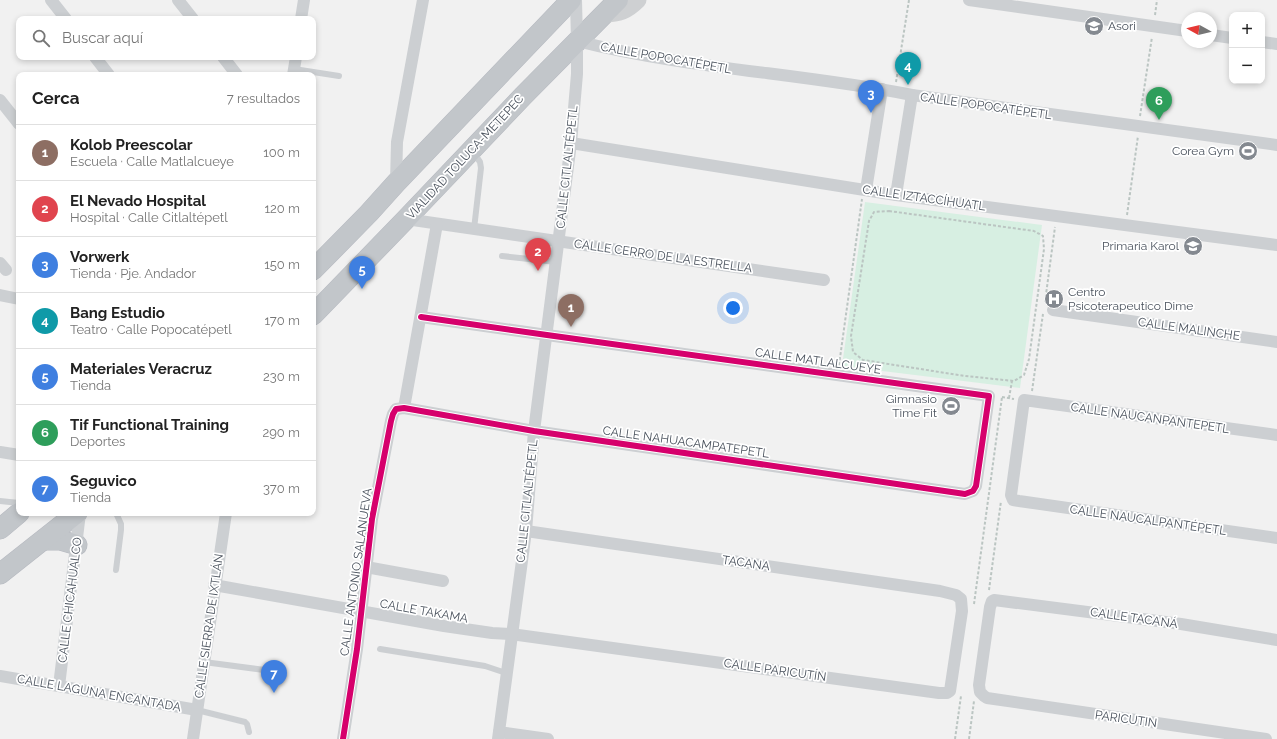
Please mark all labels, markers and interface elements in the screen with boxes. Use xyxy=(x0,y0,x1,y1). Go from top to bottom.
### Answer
north arrow xyxy=(1181,12,1217,48)
map controls xyxy=(1229,12,1265,84)
button: + xyxy=(1229,12,1265,48)
school or university icon: Asori xyxy=(1083,15,1105,37)
search box xyxy=(16,16,316,60)
place label: Asori xyxy=(1108,19,1136,33)
icon: search xyxy=(30,27,52,49)
text: Buscar aquí xyxy=(62,29,143,47)
street label: CALLE POPOCATÉPETL xyxy=(599,40,733,76)
button: − xyxy=(1229,48,1265,84)
pin: 4 xyxy=(895,52,921,85)
pin: 3 xyxy=(858,80,884,113)
pin: 6 xyxy=(1146,87,1172,120)
text: Cerca xyxy=(32,88,80,108)
street label: CALLE POPOCATÉPETL xyxy=(919,90,1053,122)
text: 7 resultados xyxy=(227,91,300,106)
street label: VIALIDAD TOLUCA-METEPEC xyxy=(404,92,526,222)
street label: CALLE CITLALTÉPETL xyxy=(554,105,580,229)
text: Kolob Preescolar xyxy=(70,136,193,154)
sports icon: Corea Gym xyxy=(1237,140,1259,162)
place label: Corea Gym xyxy=(1172,144,1234,158)
text: 1 xyxy=(42,145,48,160)
text: 100 m xyxy=(263,145,300,160)
text: Escuela · Calle Matlalcueye xyxy=(70,154,234,169)
street label: CALLE IZTACCÍHUATL xyxy=(862,182,986,214)
text: El Nevado Hospital xyxy=(70,192,206,210)
text: 2 xyxy=(41,201,49,216)
text: 120 m xyxy=(264,201,300,216)
text: Hospital · Calle Citlaltépetl xyxy=(70,210,228,225)
school or university icon: Primaria Karol xyxy=(1182,235,1204,257)
street label: CALLE CERRO DE LA ESTRELLA xyxy=(573,237,753,275)
pin: 2 xyxy=(525,238,551,271)
place label: Primaria Karol xyxy=(1102,239,1180,253)
text: Vorwerk xyxy=(70,248,129,266)
pin: 5 xyxy=(349,256,375,289)
text: 3 xyxy=(41,257,49,272)
text: 150 m xyxy=(264,257,300,272)
text: Tienda · Pje. Andador xyxy=(70,266,196,281)
place label: Centro Psicoterapeutico Dime xyxy=(1068,285,1193,313)
hospital icon: Centro Psicoterapeutico Dime xyxy=(1043,288,1065,310)
pin: 1 xyxy=(558,294,584,327)
your location xyxy=(723,298,743,318)
text: Bang Estudio xyxy=(70,304,165,322)
text: 4 xyxy=(41,313,49,328)
text: 170 m xyxy=(264,313,300,328)
street label: CALLE MALINCHE xyxy=(1137,315,1241,343)
text: Teatro · Calle Popocatépetl xyxy=(70,322,232,337)
street label: CALLE MATLALCUEYE xyxy=(754,345,882,377)
text: Materiales Veracruz xyxy=(70,360,212,378)
text: 5 xyxy=(41,369,49,384)
text: 230 m xyxy=(263,369,300,384)
text: Tienda xyxy=(70,378,111,393)
place label: Gimnasio Time Fit xyxy=(886,392,937,420)
sports icon: Gimnasio Time Fit xyxy=(940,395,962,417)
street label: CALLE NAUCANPANTEPETL xyxy=(1070,400,1230,436)
text: Tif Functional Training xyxy=(70,416,229,434)
street label: CALLE NAHUACAMPATEPETL xyxy=(602,423,770,461)
text: 6 xyxy=(41,425,49,440)
text: 290 m xyxy=(262,425,300,440)
text: Deportes xyxy=(70,434,125,449)
street label: CALLE CITLALTÉPETL xyxy=(514,439,540,563)
text: Seguvico xyxy=(70,472,136,490)
text: 7 xyxy=(41,481,49,496)
text: 370 m xyxy=(263,481,300,496)
street label: CALLE ANTONIO SALANUEVA xyxy=(337,487,375,657)
text: Tienda xyxy=(70,490,111,505)
street label: CALLE NAUCALPANTÉPETL xyxy=(1069,502,1227,538)
street label: CALLE CHICAHUALCO xyxy=(55,536,85,664)
street label: CALLE SIERRA DE IXTLÁN xyxy=(192,553,226,699)
street label: TACANA xyxy=(721,553,771,573)
street label: CALLE TAKAMA xyxy=(379,596,469,626)
street label: CALLE TACANÁ xyxy=(1089,605,1179,631)
street label: CALLE PARICUTÍN xyxy=(723,656,827,684)
pin: 7 xyxy=(261,660,287,693)
street label: CALLE LAGUNA ENCANTADA xyxy=(16,672,182,714)
street label: PARICUTIN xyxy=(1094,708,1158,730)

